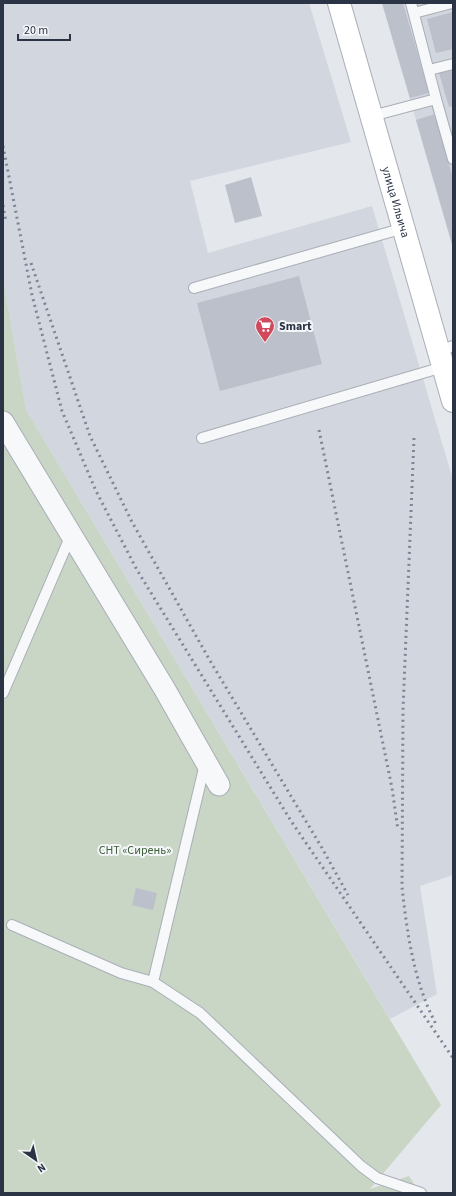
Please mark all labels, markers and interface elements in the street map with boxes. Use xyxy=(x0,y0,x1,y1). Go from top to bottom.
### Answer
scale bar xyxy=(18,16,70,42)
text: 20 m xyxy=(24,22,48,39)
street label: улица Ильича xyxy=(377,165,414,240)
supermarket icon: Smart xyxy=(254,315,276,343)
place label: Smart xyxy=(279,318,312,335)
park label: СНТ «Сирень» xyxy=(99,842,171,859)
north arrow xyxy=(16,1140,56,1180)
text: N xyxy=(34,1160,49,1176)

